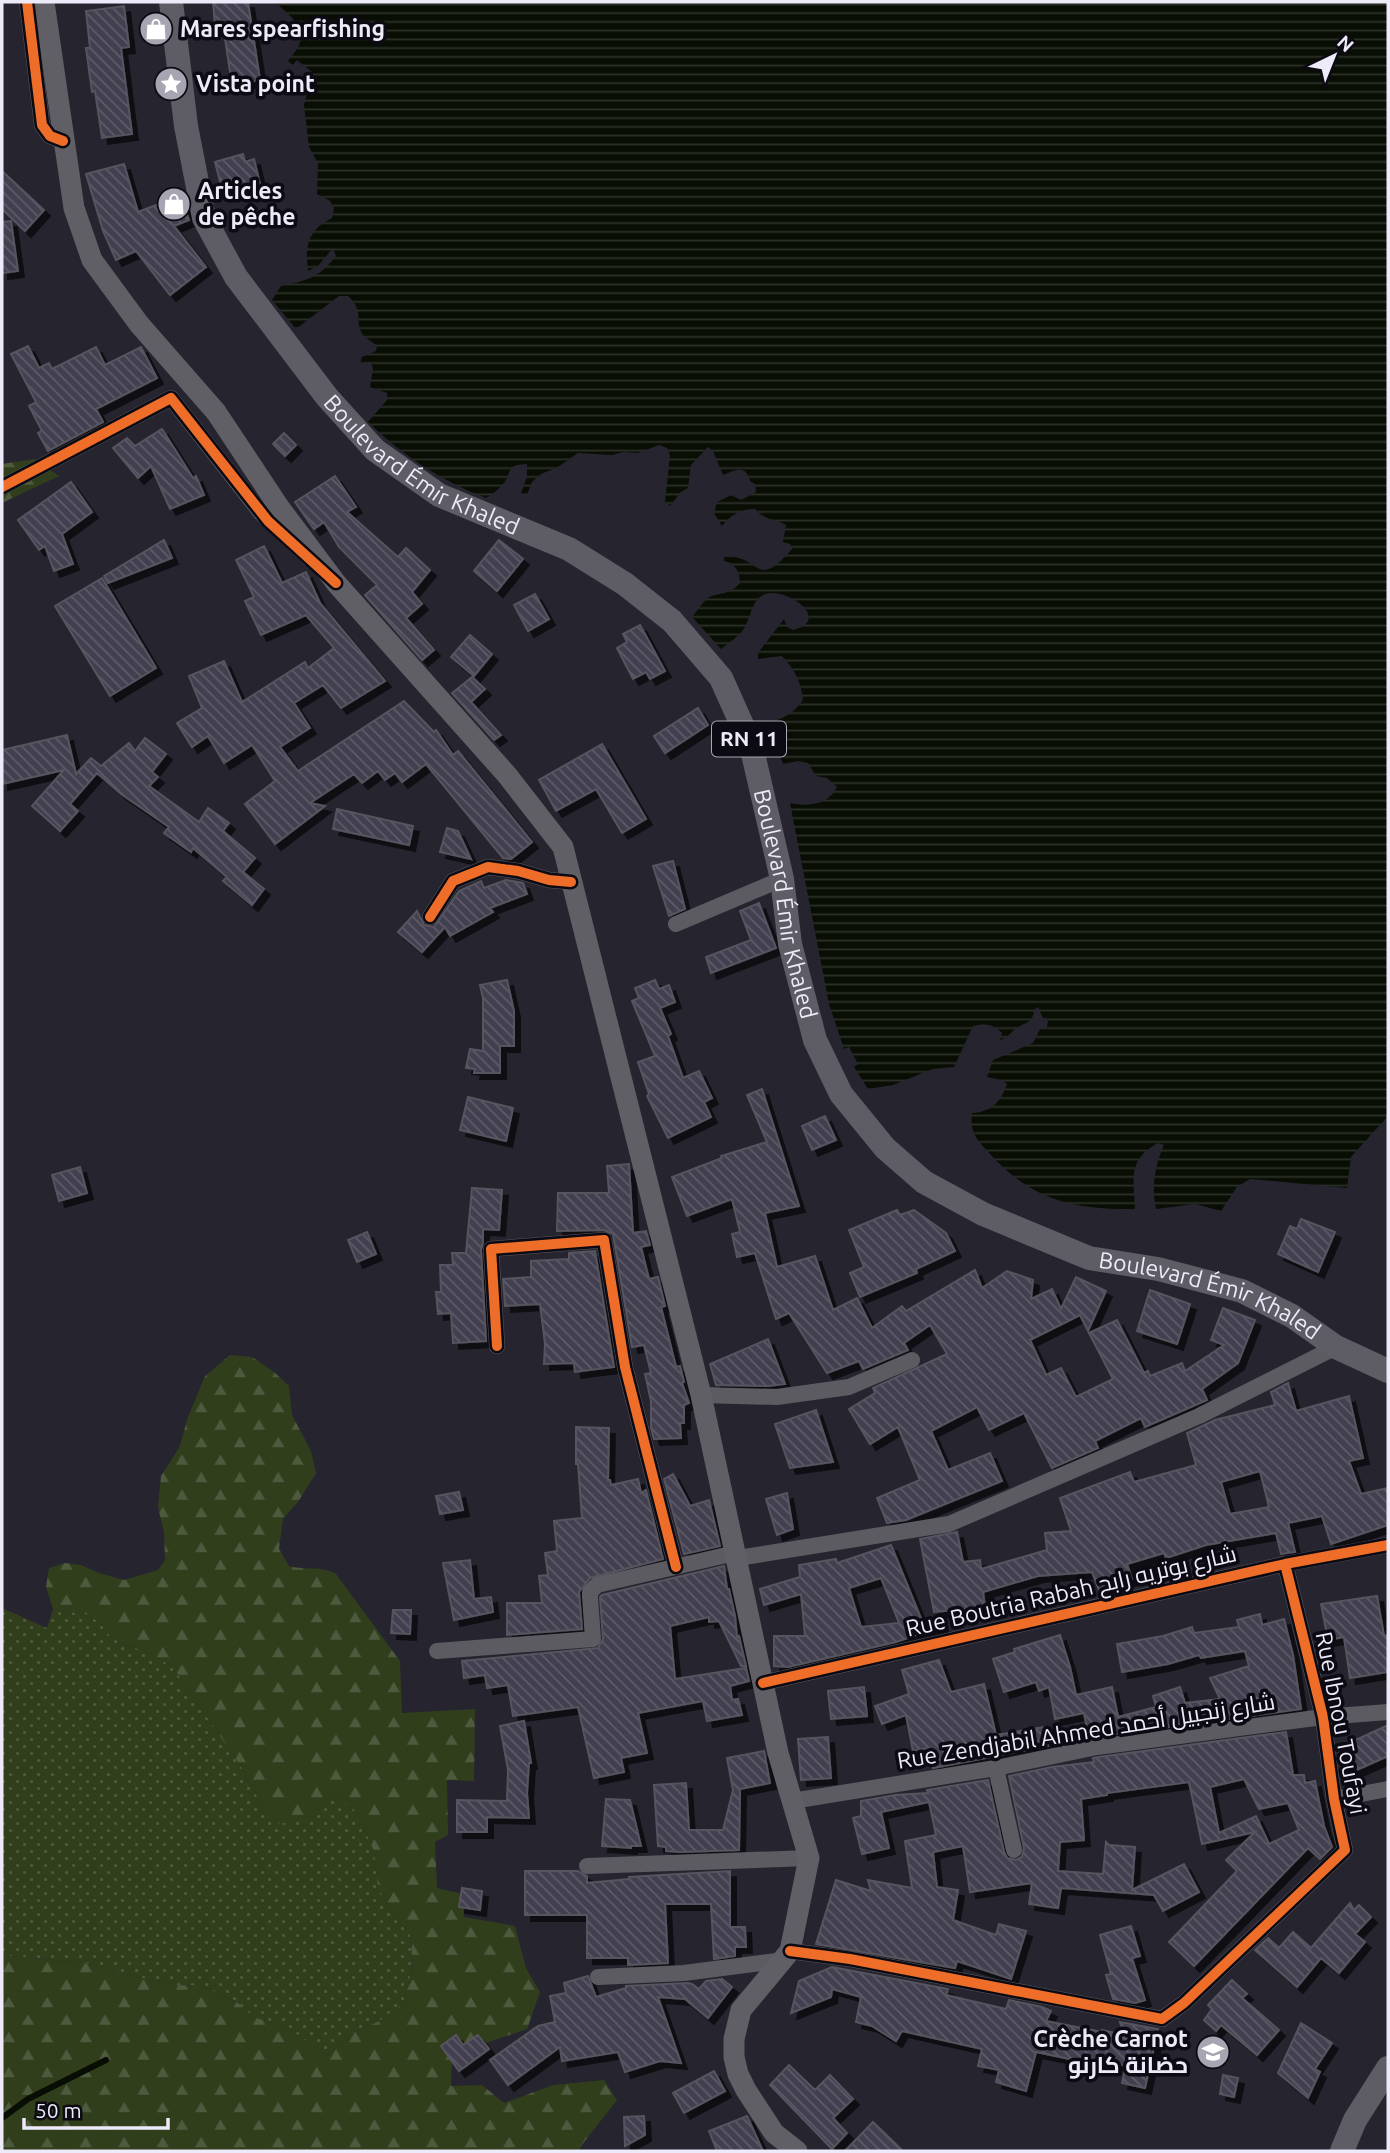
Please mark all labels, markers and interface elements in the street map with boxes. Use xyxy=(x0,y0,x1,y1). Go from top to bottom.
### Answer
shop icon: Mares spearfishing xyxy=(137,10,175,48)
place label: Mares spearfishing xyxy=(180,16,385,41)
north arrow xyxy=(1299,21,1369,91)
text: N xyxy=(1333,31,1358,56)
place icon: Vista point xyxy=(152,65,190,103)
place label: Vista point xyxy=(196,71,315,96)
place label: Articles de pêche xyxy=(198,178,296,229)
shop icon: Articles de pêche xyxy=(155,185,193,223)
street label: Boulevard Émir Khaled xyxy=(319,389,523,539)
road number: RN 11 xyxy=(712,722,786,756)
street label: Boulevard Émir Khaled xyxy=(750,787,822,1021)
street label: Boulevard Émir Khaled xyxy=(1097,1247,1325,1344)
street label: Rue Boutria Rabah شارع بوتريه رابح xyxy=(903,1540,1240,1645)
street label: Rue Ibnou Toufayi xyxy=(1312,1630,1371,1816)
street label: Rue Zendjabil Ahmed شارع زنجبيل أحمد xyxy=(895,1686,1277,1777)
place label: Crèche Carnot حضانة كارنو xyxy=(1033,2026,1188,2079)
school or university icon: Crèche Carnot حضانة كارنو xyxy=(1194,2033,1232,2071)
scale bar xyxy=(24,2086,168,2130)
text: 50 m xyxy=(35,2098,82,2122)

